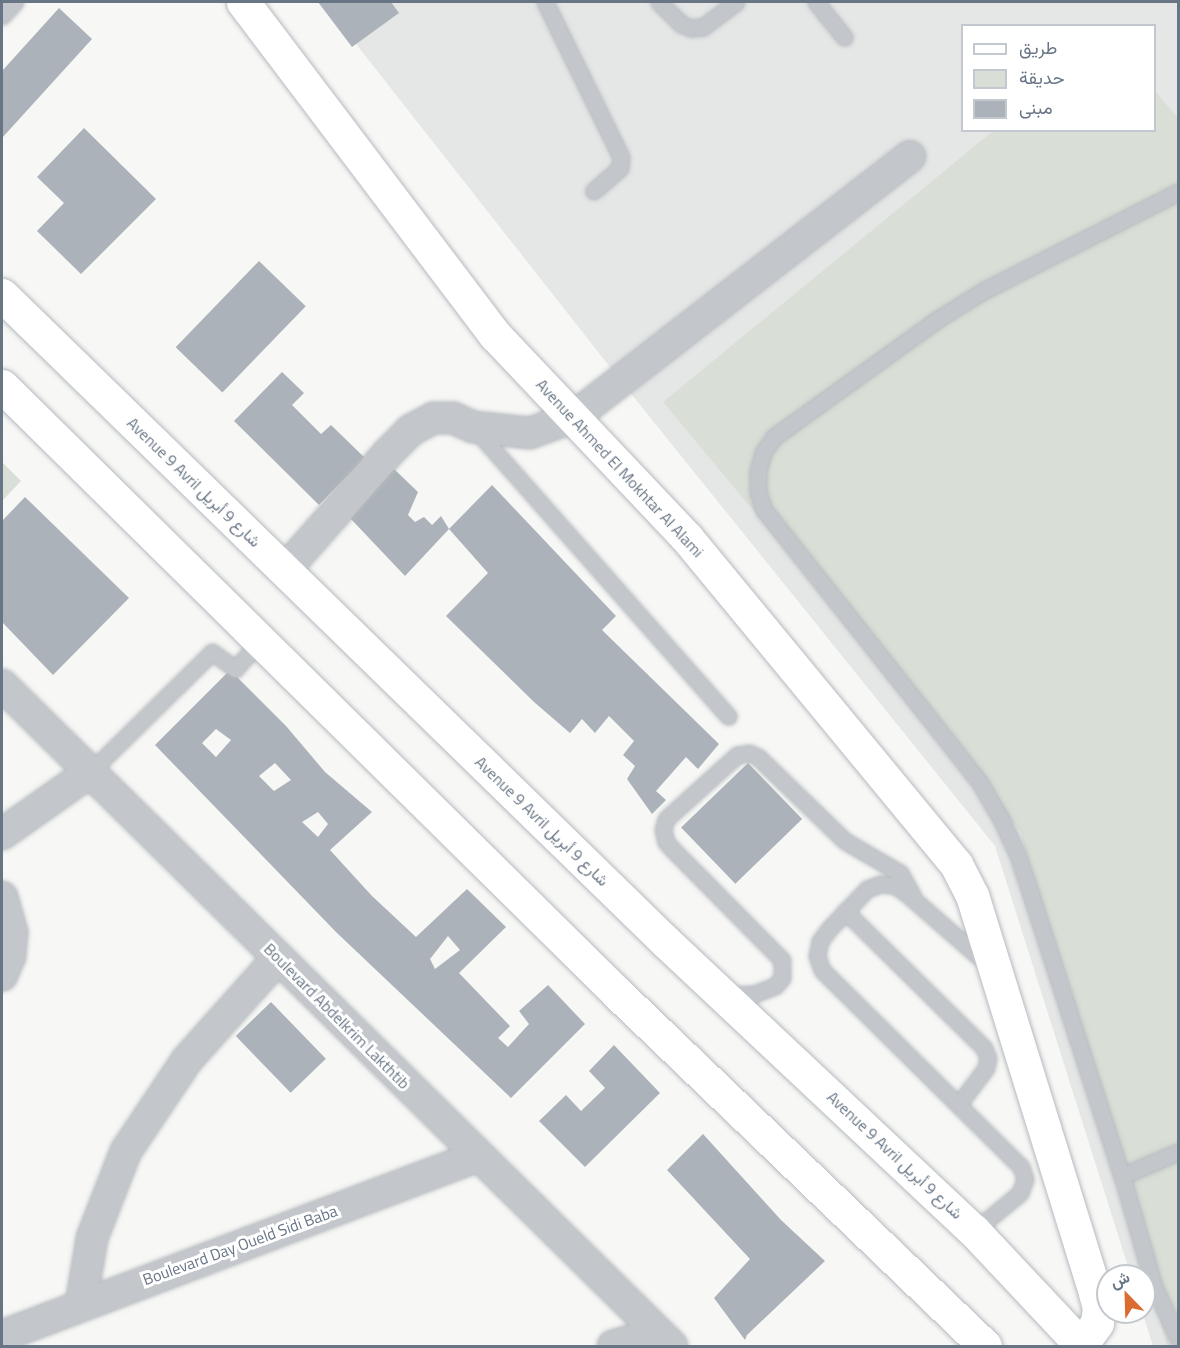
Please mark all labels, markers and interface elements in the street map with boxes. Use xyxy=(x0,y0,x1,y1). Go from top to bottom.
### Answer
legend xyxy=(961,24,1156,132)
text: طريق xyxy=(1019,34,1057,61)
text: حديقة xyxy=(1019,64,1065,91)
text: مبنى xyxy=(1019,94,1053,121)
street label: Avenue Ahmed El Mokhtar Al Alami xyxy=(532,375,708,561)
street label: Avenue 9 Avril شارع 9 أبريل xyxy=(123,413,265,551)
street label: Avenue 9 Avril شارع 9 أبريل xyxy=(471,752,613,890)
street label: Boulevard Abdelkrim Lakthtib xyxy=(260,939,414,1093)
street label: Avenue 9 Avril شارع 9 أبريل xyxy=(823,1087,967,1223)
street label: Boulevard Day Oueld Sidi Baba xyxy=(140,1201,340,1289)
north arrow xyxy=(1096,1264,1156,1324)
text: ش xyxy=(1106,1264,1133,1294)

